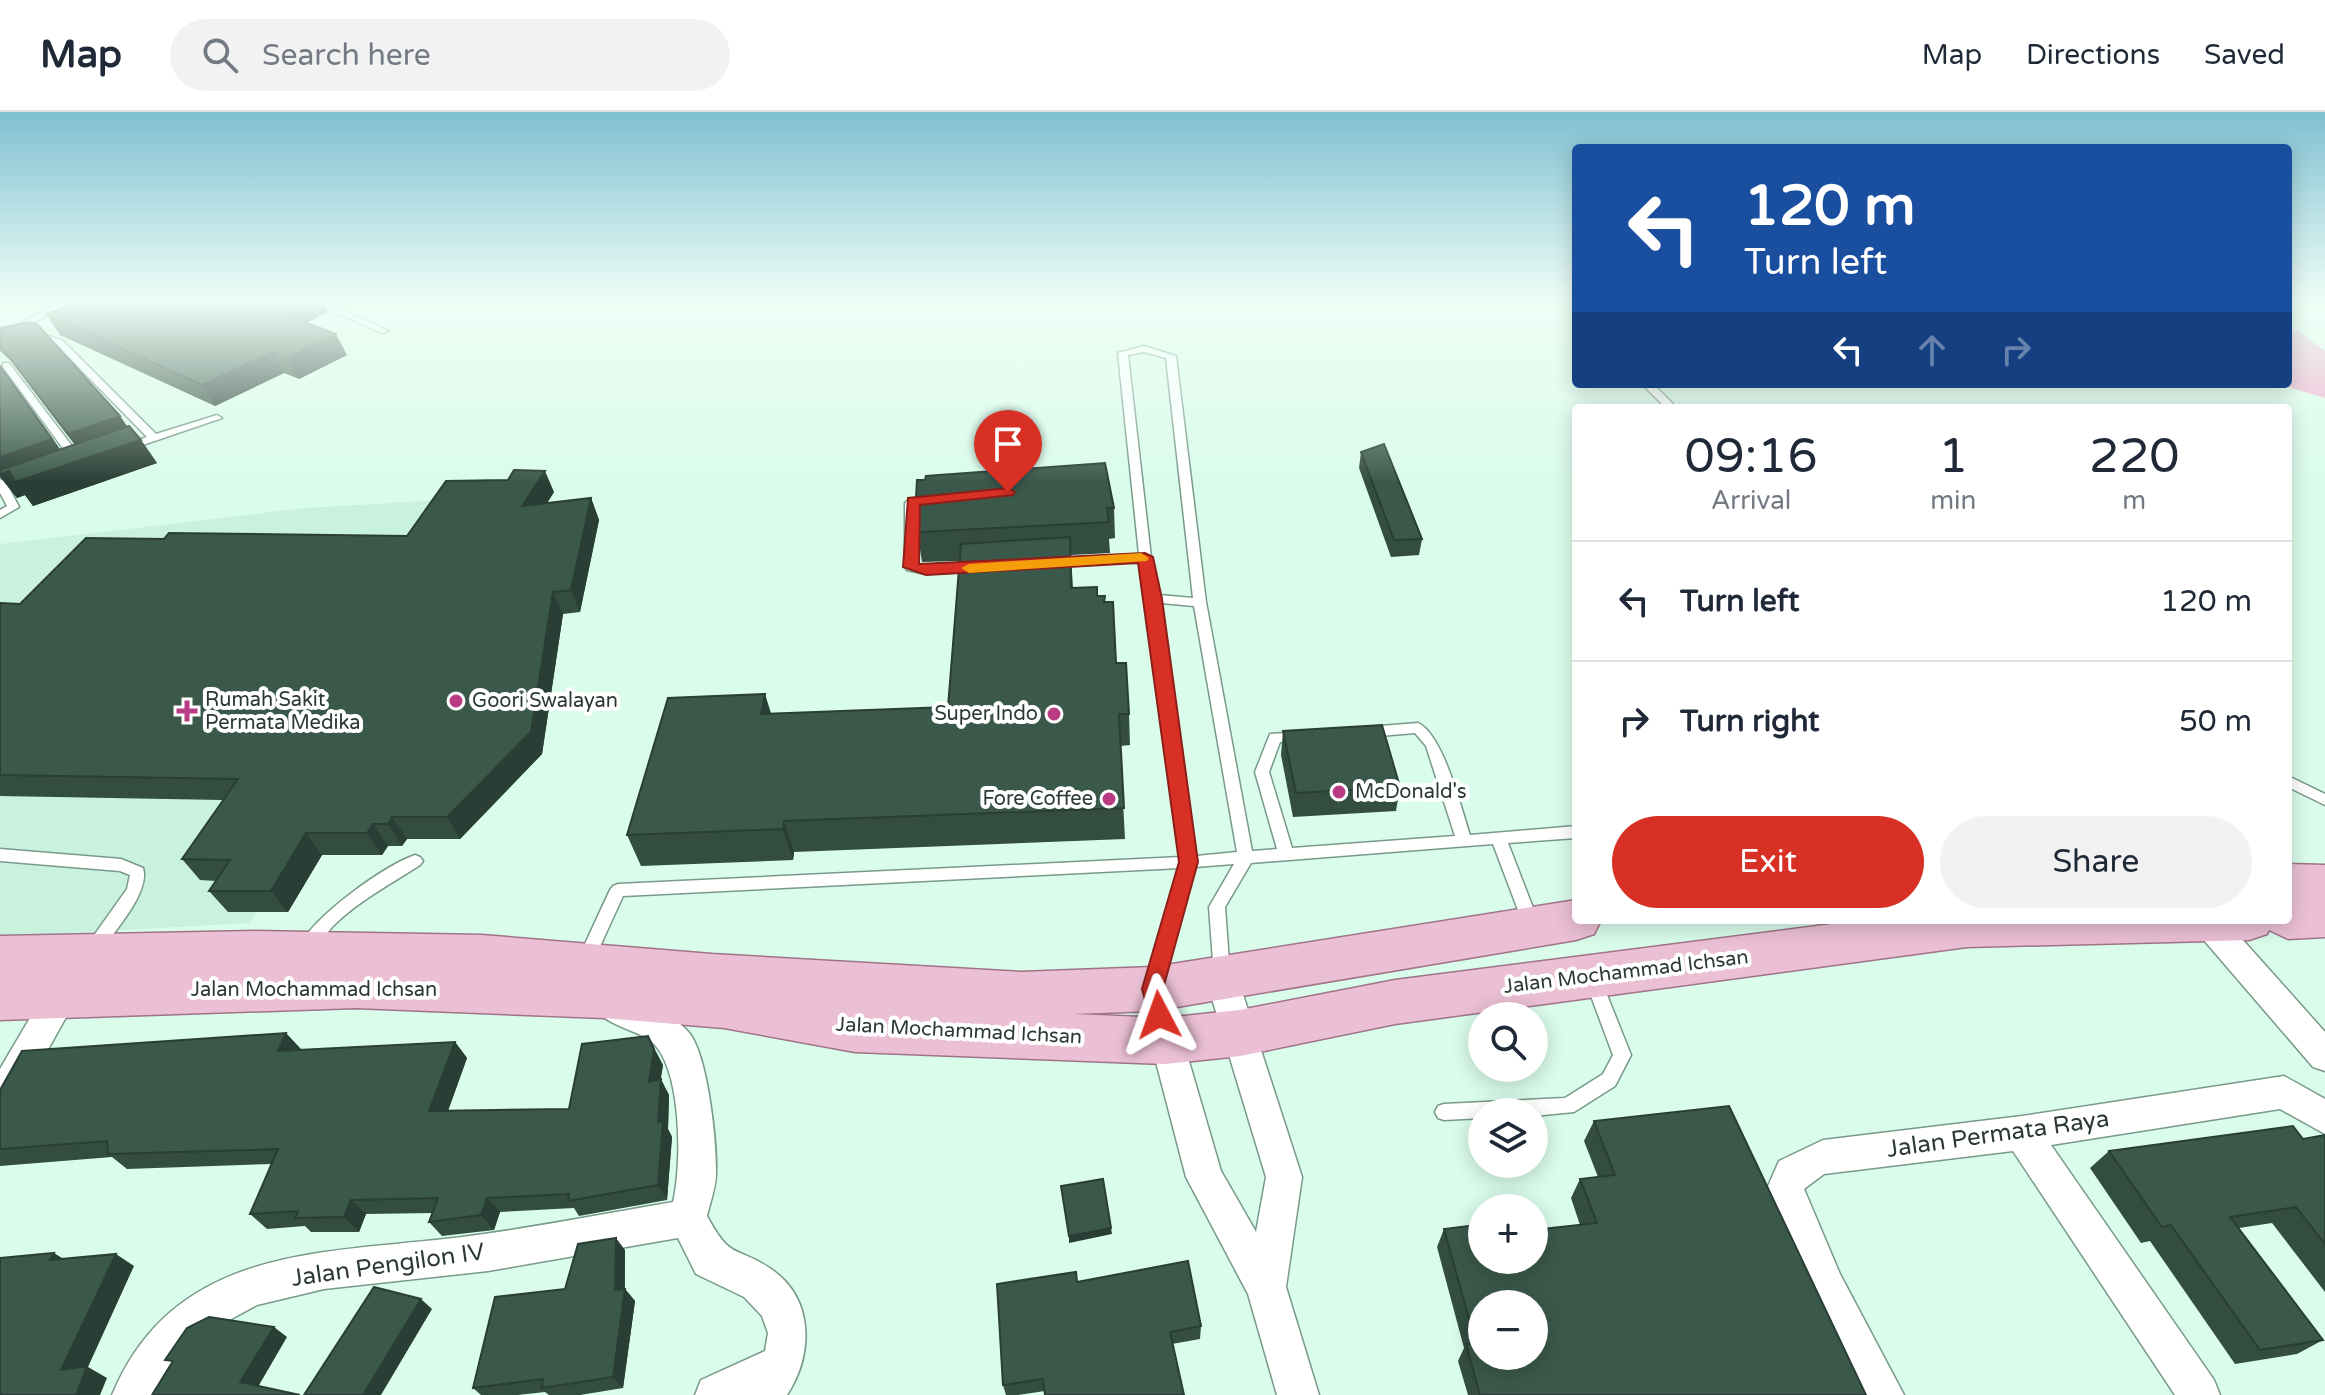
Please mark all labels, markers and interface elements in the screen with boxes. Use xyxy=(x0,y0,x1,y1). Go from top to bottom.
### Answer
search box xyxy=(170,19,730,91)
text: Map xyxy=(40,32,122,78)
icon: search xyxy=(198,33,242,77)
text: Search here xyxy=(262,37,431,74)
text: Map xyxy=(1922,38,1982,72)
text: Directions xyxy=(2026,38,2160,72)
text: Saved xyxy=(2204,38,2285,72)
text: 120 m xyxy=(1744,173,1915,240)
icon: left xyxy=(1612,176,1716,280)
text: Turn left xyxy=(1744,241,1887,284)
icon: left xyxy=(1826,328,1870,372)
icon: ahead xyxy=(1910,328,1954,372)
icon: right xyxy=(1994,328,2038,372)
pin xyxy=(974,410,1042,492)
icon: arrive xyxy=(986,422,1030,466)
text: 09:16 xyxy=(1685,428,1818,486)
text: 1 xyxy=(1938,428,1968,486)
text: 220 xyxy=(2089,428,2179,486)
text: Arrival xyxy=(1711,485,1791,516)
text: min xyxy=(1930,485,1976,516)
text: m xyxy=(2122,485,2146,516)
icon: left xyxy=(1612,579,1656,623)
text: Turn left xyxy=(1680,583,1799,620)
text: 120 m xyxy=(2160,583,2252,620)
place label: Rumah Sakit Permata Medika xyxy=(205,688,360,735)
place label: Goori Swalayan xyxy=(472,689,618,713)
marker: Goori Swalayan xyxy=(447,692,465,710)
icon: right xyxy=(1612,699,1656,743)
marker: Rumah Sakit Permata Medika xyxy=(176,700,198,722)
place label: Super Indo xyxy=(934,702,1038,726)
text: Turn right xyxy=(1680,703,1820,740)
text: 50 m xyxy=(2179,703,2252,740)
marker: Super Indo xyxy=(1045,705,1063,723)
place label: McDonald's xyxy=(1355,780,1467,804)
marker: McDonald's xyxy=(1330,783,1348,801)
place label: Fore Coffee xyxy=(982,787,1093,811)
marker: Fore Coffee xyxy=(1100,790,1118,808)
button: Exit xyxy=(1612,816,1924,908)
button: Share xyxy=(1940,816,2252,908)
street label: Jalan Mochammad Ichsan xyxy=(1502,945,1750,999)
position arrow xyxy=(1117,973,1201,1057)
street label: Jalan Mochammad Ichsan xyxy=(191,978,437,1002)
map controls xyxy=(1468,1002,1548,1370)
button: search xyxy=(1468,1002,1548,1082)
street label: Jalan Mochammad Ichsan xyxy=(835,1013,1083,1049)
button: layers xyxy=(1468,1098,1548,1178)
street label: Jalan Permata Raya xyxy=(1885,1104,2111,1164)
button: + xyxy=(1468,1194,1548,1274)
street label: Jalan Pengilon IV xyxy=(289,1237,487,1293)
button: − xyxy=(1468,1290,1548,1370)

